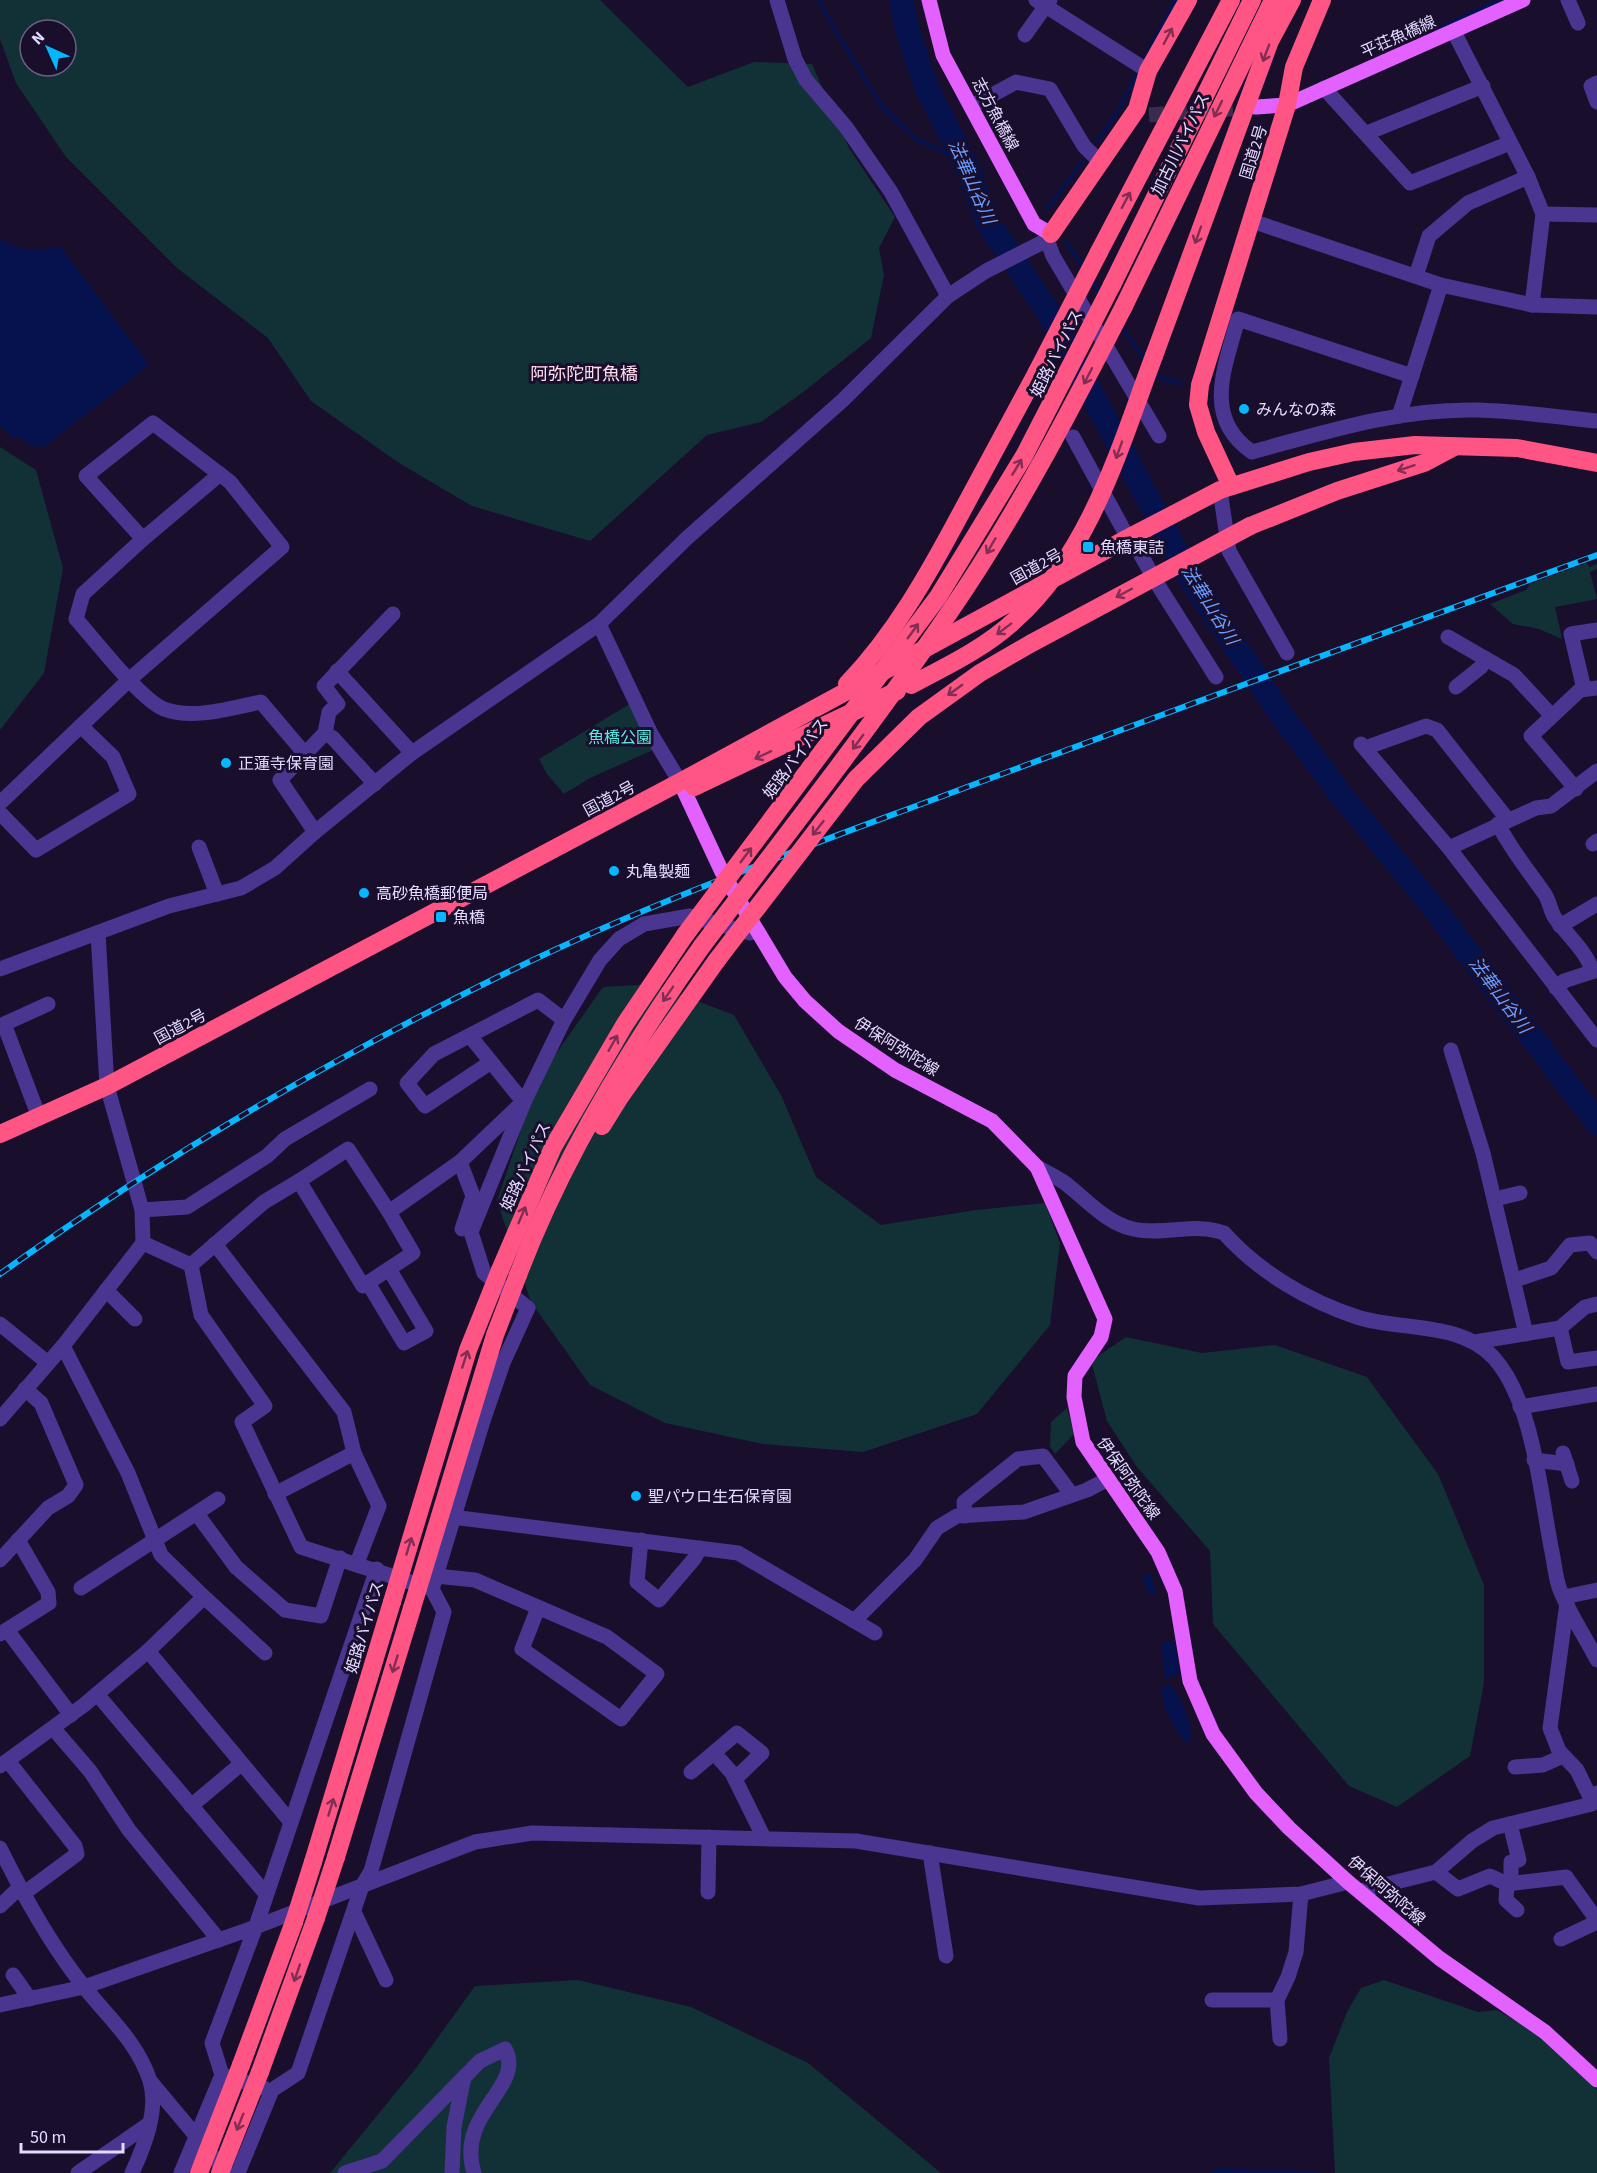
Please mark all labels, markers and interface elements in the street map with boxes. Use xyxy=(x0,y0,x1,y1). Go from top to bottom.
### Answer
street label: 平荘魚橋線 xyxy=(1357,11,1439,63)
north arrow xyxy=(18,18,78,78)
text: N xyxy=(27,27,50,50)
one-way arrow xyxy=(1162,28,1174,45)
one-way arrow xyxy=(1260,43,1271,61)
street label: 志方魚橋線 xyxy=(967,74,1024,155)
street label: 加古川バイパス xyxy=(1147,89,1215,199)
one-way arrow xyxy=(1212,99,1224,117)
street label: 国道2号 xyxy=(1235,122,1273,182)
water label: 法華山谷川 xyxy=(942,136,1002,230)
one-way arrow xyxy=(1120,192,1132,209)
one-way arrow xyxy=(1191,225,1202,244)
street label: 姫路バイパス xyxy=(1025,306,1088,401)
district label: 阿弥陀町魚橋 xyxy=(530,362,638,387)
one-way arrow xyxy=(1081,367,1093,385)
place label: みんなの森 xyxy=(1256,399,1336,421)
marker: みんなの森 xyxy=(1237,402,1251,416)
one-way arrow xyxy=(1113,440,1124,459)
one-way arrow xyxy=(1012,459,1024,476)
one-way arrow xyxy=(1397,464,1416,475)
one-way arrow xyxy=(985,537,997,554)
place label: 魚橋東詰 xyxy=(1100,537,1164,559)
marker: 魚橋東詰 xyxy=(1081,540,1095,554)
street label: 国道2号 xyxy=(1007,544,1066,590)
water label: 法華山谷川 xyxy=(1175,560,1245,652)
one-way arrow xyxy=(1116,588,1134,600)
one-way arrow xyxy=(996,623,1012,636)
one-way arrow xyxy=(906,624,919,640)
one-way arrow xyxy=(948,684,964,697)
street label: 姫路バイパス xyxy=(758,714,833,803)
park label: 魚橋公園 xyxy=(588,727,652,749)
one-way arrow xyxy=(852,733,864,749)
one-way arrow xyxy=(754,749,772,761)
place label: 正蓮寺保育園 xyxy=(238,753,334,775)
marker: 正蓮寺保育園 xyxy=(219,756,233,770)
street label: 国道2号 xyxy=(580,776,639,822)
one-way arrow xyxy=(812,819,825,835)
one-way arrow xyxy=(739,847,752,863)
place label: 丸亀製麺 xyxy=(626,861,690,883)
marker: 丸亀製麺 xyxy=(607,864,621,878)
place label: 高砂魚橋郵便局 xyxy=(376,883,488,905)
marker: 高砂魚橋郵便局 xyxy=(357,886,371,900)
place label: 魚橋 xyxy=(453,907,485,929)
marker: 魚橋 xyxy=(434,910,448,924)
water label: 法華山谷川 xyxy=(1463,952,1538,1040)
one-way arrow xyxy=(662,985,674,1001)
street label: 国道2号 xyxy=(151,1004,210,1050)
street label: 伊保阿弥陀線 xyxy=(850,1012,943,1082)
one-way arrow xyxy=(607,1035,619,1052)
street label: 姫路バイパス xyxy=(496,1118,556,1214)
one-way arrow xyxy=(517,1207,528,1225)
one-way arrow xyxy=(461,1350,472,1369)
street label: 伊保阿弥陀線 xyxy=(1092,1433,1165,1524)
place label: 聖パウロ生石保育園 xyxy=(648,1486,792,1508)
marker: 聖パウロ生石保育園 xyxy=(629,1489,643,1503)
one-way arrow xyxy=(404,1537,415,1556)
street label: 姫路バイパス xyxy=(340,1578,389,1676)
one-way arrow xyxy=(389,1654,400,1673)
one-way arrow xyxy=(326,1798,337,1817)
street label: 伊保阿弥陀線 xyxy=(1343,1851,1430,1931)
one-way arrow xyxy=(290,1963,301,1982)
one-way arrow xyxy=(234,2113,245,2131)
scale bar xyxy=(21,2116,123,2154)
text: 50 m xyxy=(30,2125,66,2150)

